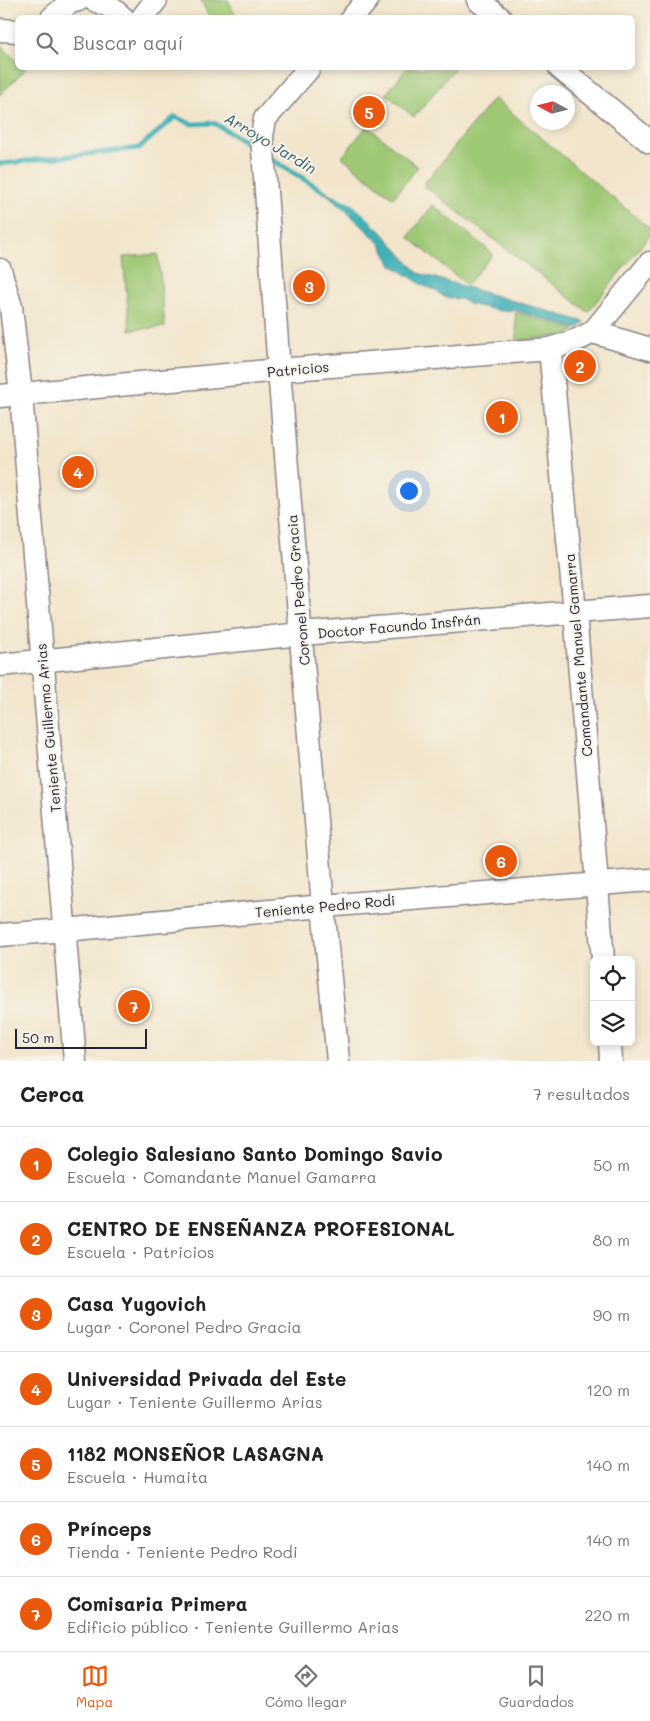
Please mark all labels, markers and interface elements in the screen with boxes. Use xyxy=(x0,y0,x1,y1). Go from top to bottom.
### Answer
search box xyxy=(15,15,635,70)
icon: search xyxy=(33,29,61,57)
text: Buscar aquí xyxy=(73,30,183,55)
north arrow xyxy=(530,85,575,130)
pin: 5 xyxy=(353,93,385,131)
water label: Arroyo Jardin xyxy=(222,108,320,178)
pin: 3 xyxy=(293,267,325,305)
pin: 2 xyxy=(564,347,596,385)
street label: Patricios xyxy=(266,357,330,381)
pin: 1 xyxy=(486,398,518,436)
pin: 4 xyxy=(62,453,94,491)
your location xyxy=(396,478,422,504)
street label: Coronel Pedro Gracia xyxy=(282,514,314,666)
street label: Comandante Manuel Gamarra xyxy=(560,552,596,758)
street label: Doctor Facundo Insfrán xyxy=(317,609,481,643)
street label: Teniente Guillermo Arias xyxy=(31,643,65,813)
pin: 6 xyxy=(485,842,517,880)
street label: Teniente Pedro Rodi xyxy=(254,890,396,922)
map controls xyxy=(590,956,635,1046)
button: locate xyxy=(590,956,635,1001)
pin: 7 xyxy=(118,987,150,1025)
button: layers xyxy=(590,1001,635,1046)
scale bar xyxy=(15,1026,148,1049)
text: 50 m xyxy=(22,1028,54,1047)
text: Cerca xyxy=(20,1080,85,1107)
text: 7 resultados xyxy=(533,1083,630,1104)
text: Colegio Salesiano Santo Domingo Savio xyxy=(67,1141,443,1166)
text: 1 xyxy=(32,1154,40,1175)
text: 50 m xyxy=(593,1154,630,1175)
text: Escuela · Comandante Manuel Gamarra xyxy=(67,1166,377,1187)
text: CENTRO DE ENSEÑANZA PROFESIONAL xyxy=(67,1216,455,1241)
text: 2 xyxy=(32,1229,40,1250)
text: 80 m xyxy=(593,1229,630,1250)
text: Escuela · Patricios xyxy=(67,1241,215,1262)
text: Casa Yugovich xyxy=(67,1291,206,1316)
text: 3 xyxy=(31,1304,41,1325)
text: 90 m xyxy=(593,1304,630,1325)
text: Lugar · Coronel Pedro Gracia xyxy=(67,1316,302,1337)
text: Universidad Privada del Este xyxy=(67,1366,346,1391)
text: 4 xyxy=(31,1379,41,1400)
text: 120 m xyxy=(586,1379,630,1400)
text: Lugar · Teniente Guillermo Arias xyxy=(67,1391,323,1412)
text: 1182 MONSEÑOR LASAGNA xyxy=(67,1441,324,1466)
text: 5 xyxy=(31,1454,41,1475)
text: 140 m xyxy=(586,1454,630,1475)
text: Escuela · Humaita xyxy=(67,1466,208,1487)
text: Prínceps xyxy=(67,1516,152,1541)
text: 6 xyxy=(31,1529,41,1550)
text: 140 m xyxy=(586,1529,630,1550)
text: Tienda · Teniente Pedro Rodi xyxy=(67,1541,298,1562)
text: Comisaria Primera xyxy=(67,1591,247,1616)
text: 7 xyxy=(32,1604,40,1625)
text: 220 m xyxy=(584,1604,630,1625)
text: Edificio público · Teniente Guillermo Arias xyxy=(67,1616,399,1637)
tab: Mapa xyxy=(76,1662,113,1711)
tab: Cómo llegar xyxy=(265,1662,347,1711)
tab: Guardados xyxy=(499,1662,574,1711)

